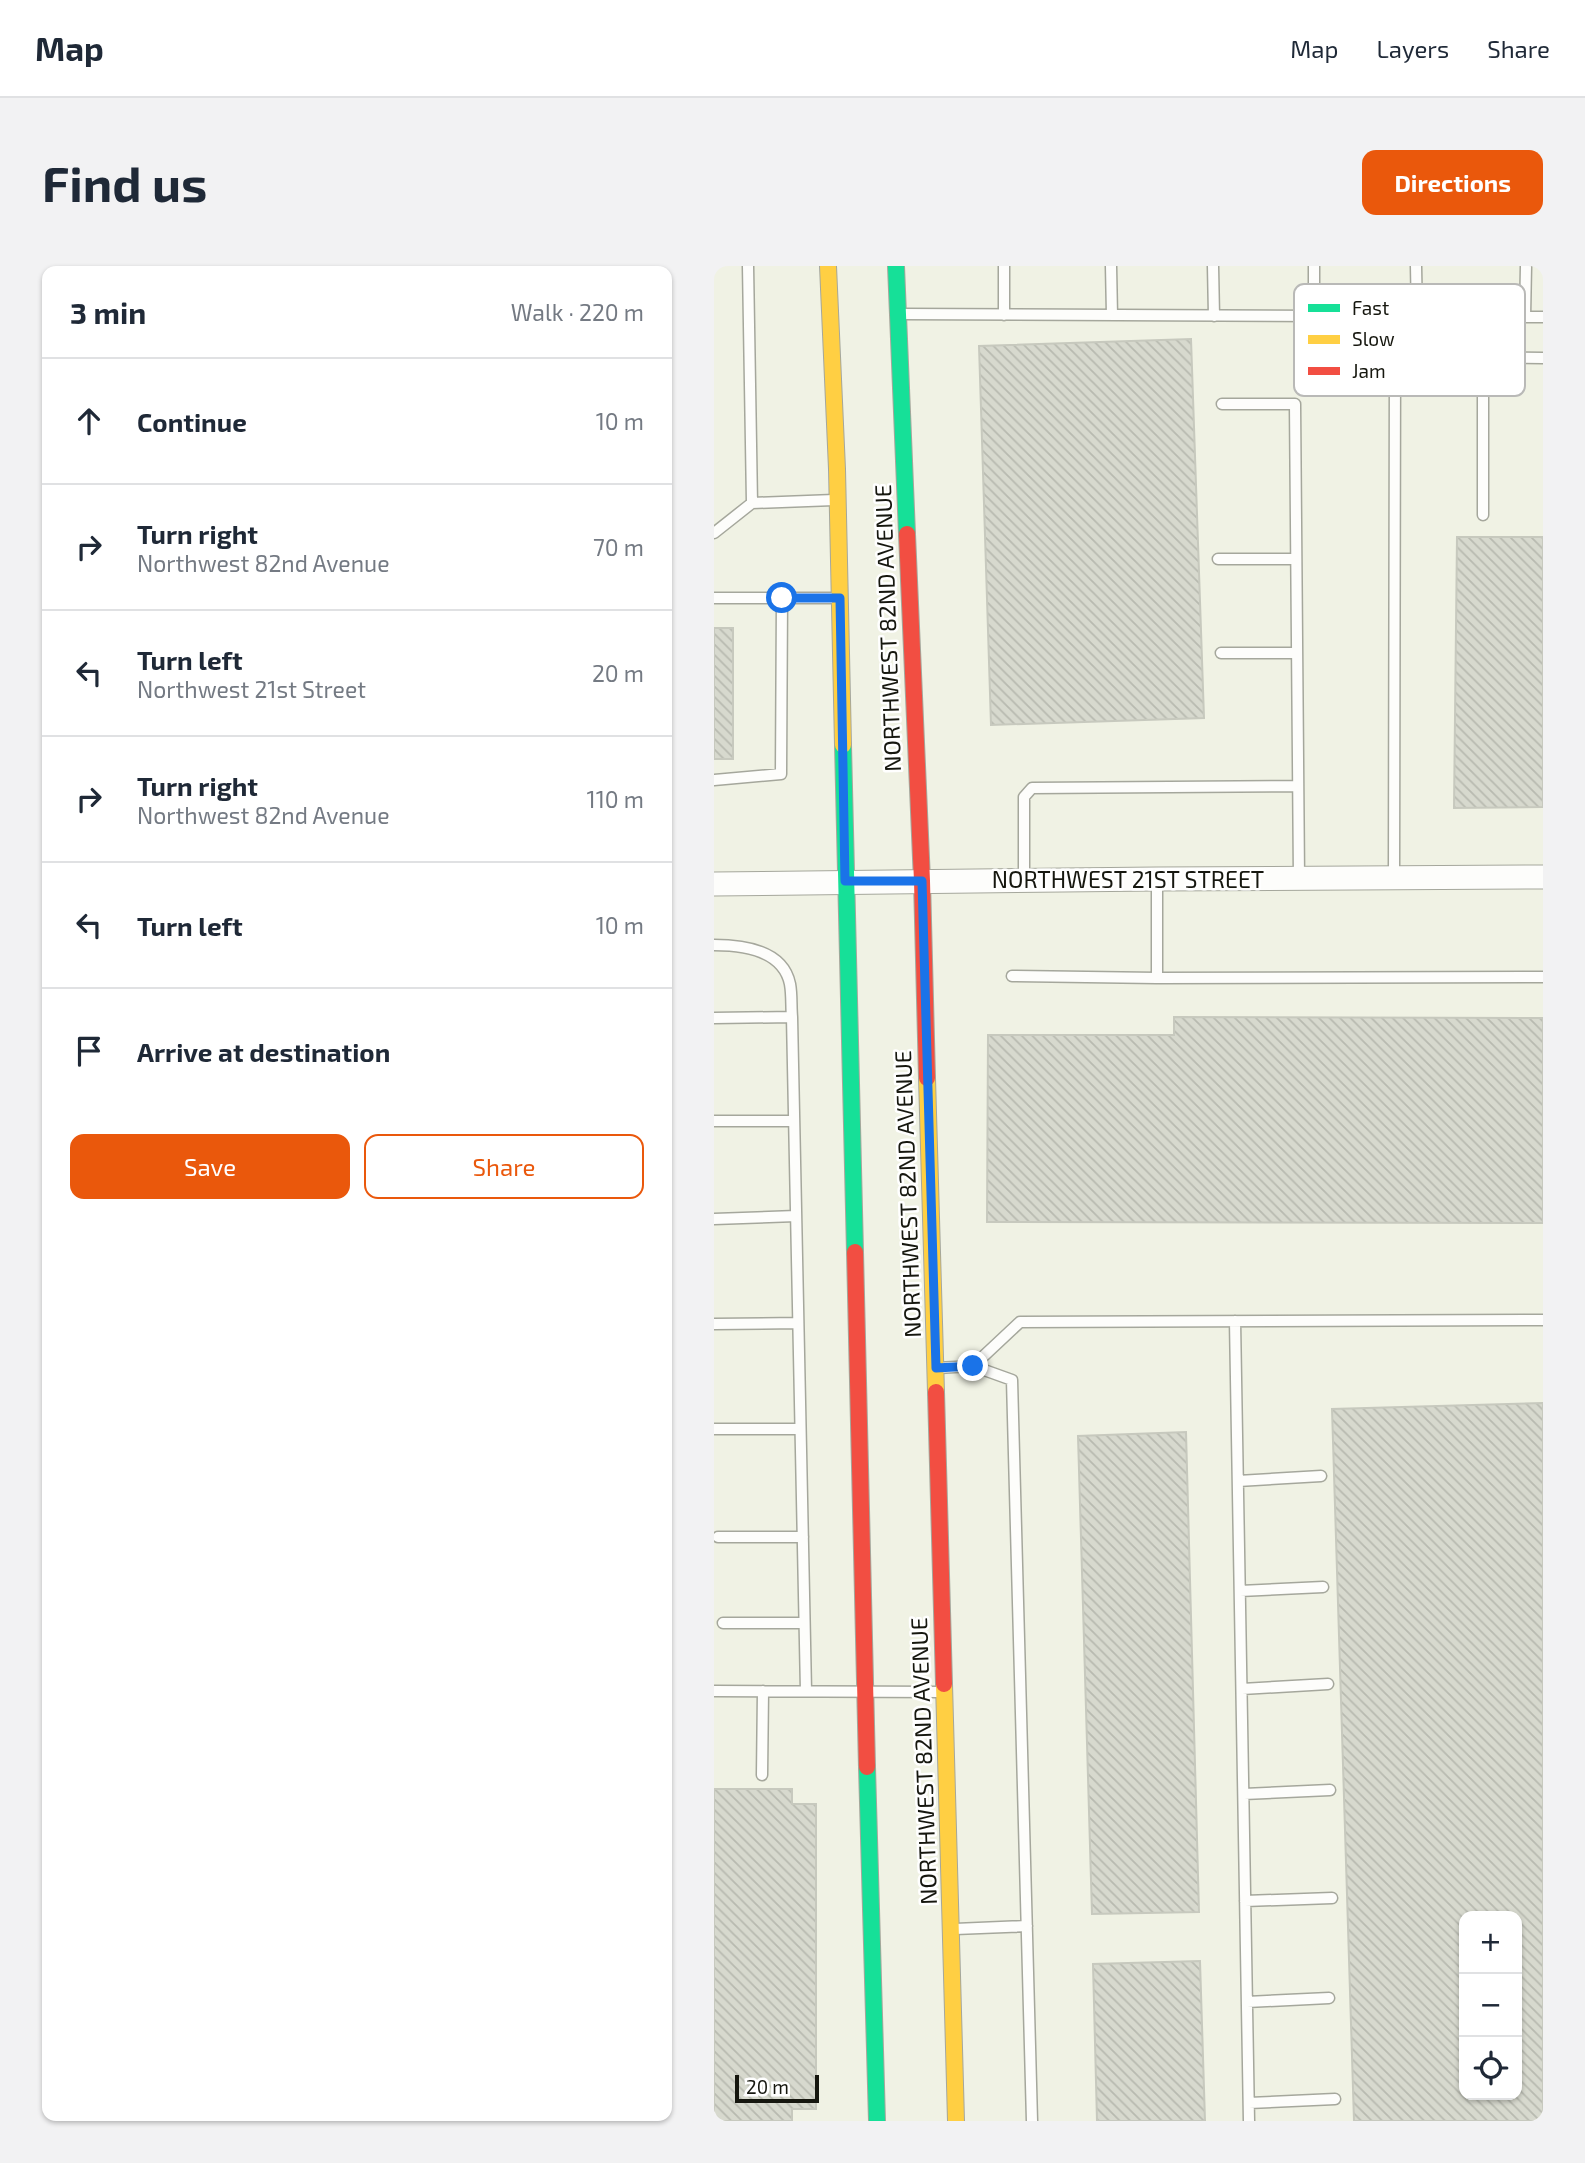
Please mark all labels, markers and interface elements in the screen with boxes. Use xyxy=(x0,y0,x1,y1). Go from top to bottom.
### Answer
text: Map xyxy=(35,28,104,68)
text: Map xyxy=(1290,34,1338,63)
text: Layers xyxy=(1376,34,1449,63)
text: Share xyxy=(1487,34,1550,63)
button: Directions xyxy=(1362,150,1543,215)
text: Find us xyxy=(42,153,207,212)
legend xyxy=(1294,284,1525,396)
text: 3 min xyxy=(70,294,146,330)
text: Fast xyxy=(1352,296,1389,319)
text: Walk · 220 m xyxy=(511,298,644,326)
text: Slow xyxy=(1352,327,1395,350)
text: Jam xyxy=(1352,359,1386,382)
icon: ahead xyxy=(70,402,108,440)
text: Continue xyxy=(137,406,247,437)
text: 10 m xyxy=(596,407,644,435)
street label: NORTHWEST 82ND AVENUE xyxy=(868,484,906,772)
text: Turn right xyxy=(137,518,258,549)
icon: right xyxy=(70,528,108,566)
text: 70 m xyxy=(593,533,644,561)
text: Northwest 82nd Avenue xyxy=(137,549,390,577)
route start xyxy=(766,582,797,613)
text: Turn left xyxy=(137,644,243,675)
icon: left xyxy=(70,654,108,692)
text: 20 m xyxy=(592,659,644,687)
text: Northwest 21st Street xyxy=(137,675,366,703)
text: Turn right xyxy=(137,770,258,801)
icon: right xyxy=(70,780,108,818)
text: 110 m xyxy=(587,785,644,813)
text: Northwest 82nd Avenue xyxy=(137,801,390,829)
street label: NORTHWEST 21ST STREET xyxy=(992,865,1264,893)
icon: left xyxy=(70,906,108,944)
text: Turn left xyxy=(137,910,243,941)
text: 10 m xyxy=(596,911,644,939)
icon: arrive xyxy=(70,1032,108,1070)
text: Arrive at destination xyxy=(137,1036,390,1067)
street label: NORTHWEST 82ND AVENUE xyxy=(888,1050,926,1338)
button: Save xyxy=(70,1134,350,1199)
button: Share xyxy=(364,1134,644,1199)
route end xyxy=(957,1350,988,1381)
street label: NORTHWEST 82ND AVENUE xyxy=(904,1617,942,1905)
map controls xyxy=(1459,1911,1522,2100)
button: + xyxy=(1459,1911,1522,1974)
button: − xyxy=(1459,1974,1522,2037)
button: locate xyxy=(1459,2037,1522,2100)
scale bar xyxy=(735,2072,819,2104)
text: 20 m xyxy=(746,2075,789,2098)

